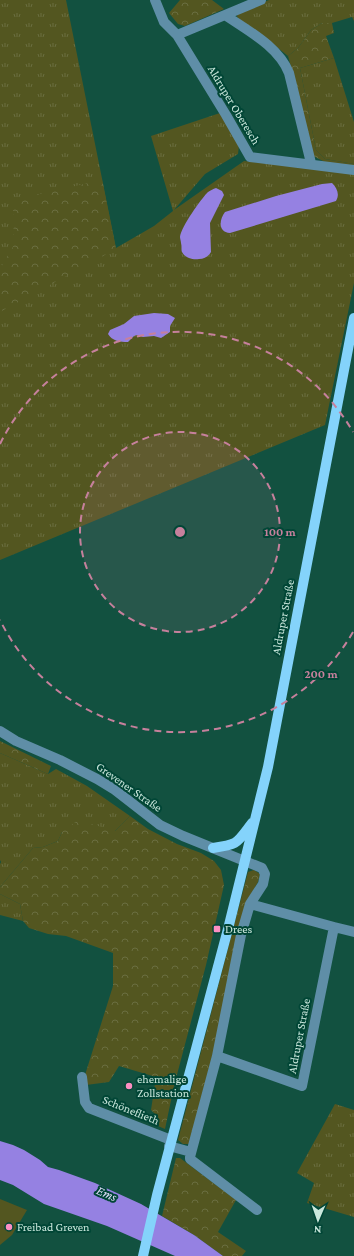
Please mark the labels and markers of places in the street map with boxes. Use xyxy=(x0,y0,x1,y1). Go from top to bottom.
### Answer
centre of rings xyxy=(173,525,187,539)
place label: Drees xyxy=(225,922,253,936)
marker: Drees xyxy=(212,924,222,934)
place label: ehemalige Zollstation xyxy=(137,1072,190,1100)
marker: ehemalige Zollstation xyxy=(124,1081,134,1091)
place label: Freibad Greven xyxy=(17,1220,90,1234)
marker: Freibad Greven xyxy=(4,1222,14,1232)

